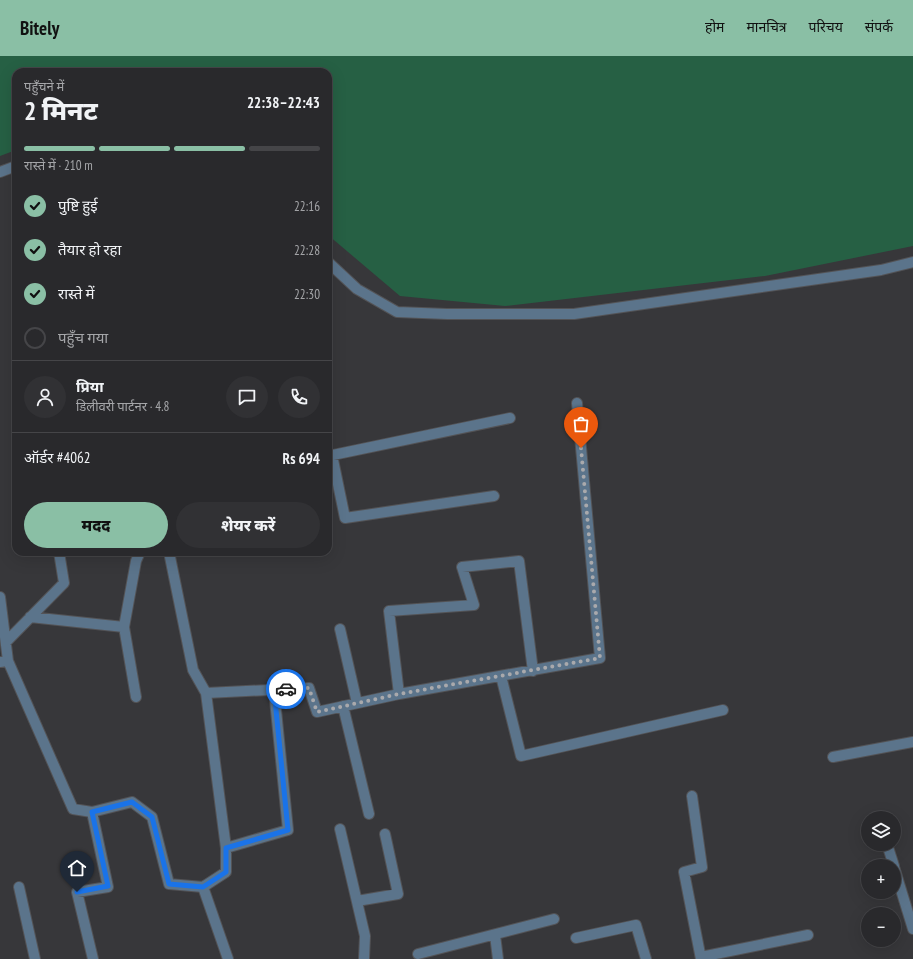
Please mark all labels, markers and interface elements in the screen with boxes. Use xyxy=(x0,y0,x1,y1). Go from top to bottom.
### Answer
text: Bitely xyxy=(20,16,59,40)
text: होम xyxy=(705,18,724,36)
text: मानचित्र xyxy=(746,18,787,36)
text: परिचय xyxy=(809,18,843,36)
text: संपर्क xyxy=(865,18,893,36)
text: पहुँचने में xyxy=(24,78,64,95)
text: 22:38–22:43 xyxy=(247,93,320,112)
text: 2 मिनट xyxy=(24,94,98,127)
text: रास्ते में · 210 m xyxy=(24,157,93,174)
icon: check xyxy=(24,195,46,217)
text: पुष्टि हुई xyxy=(58,196,98,215)
text: 22:16 xyxy=(294,198,320,215)
icon: check xyxy=(24,239,46,261)
text: तैयार हो रहा xyxy=(58,240,121,259)
text: 22:28 xyxy=(294,242,320,259)
icon: check xyxy=(24,283,46,305)
text: रास्ते में xyxy=(58,284,95,303)
text: 22:30 xyxy=(294,286,320,303)
text: पहुँच गया xyxy=(58,328,108,347)
button: person xyxy=(24,376,66,418)
button: chat xyxy=(226,376,268,418)
button: phone xyxy=(278,376,320,418)
text: प्रिया xyxy=(76,377,104,396)
text: डिलीवरी पार्टनर · 4.8 xyxy=(76,398,169,415)
pin xyxy=(564,407,598,448)
icon: bag xyxy=(570,413,592,435)
text: ऑर्डर #4062 xyxy=(24,448,90,467)
text: Rs 694 xyxy=(283,449,320,468)
button: मदद xyxy=(24,502,168,548)
button: शेयर करें xyxy=(176,502,320,548)
courier xyxy=(266,669,306,709)
icon: car xyxy=(275,678,297,700)
map controls xyxy=(861,811,901,947)
button: layers xyxy=(861,811,901,851)
pin xyxy=(60,851,94,892)
icon: home xyxy=(66,857,88,879)
button: + xyxy=(861,859,901,899)
button: − xyxy=(861,907,901,947)

